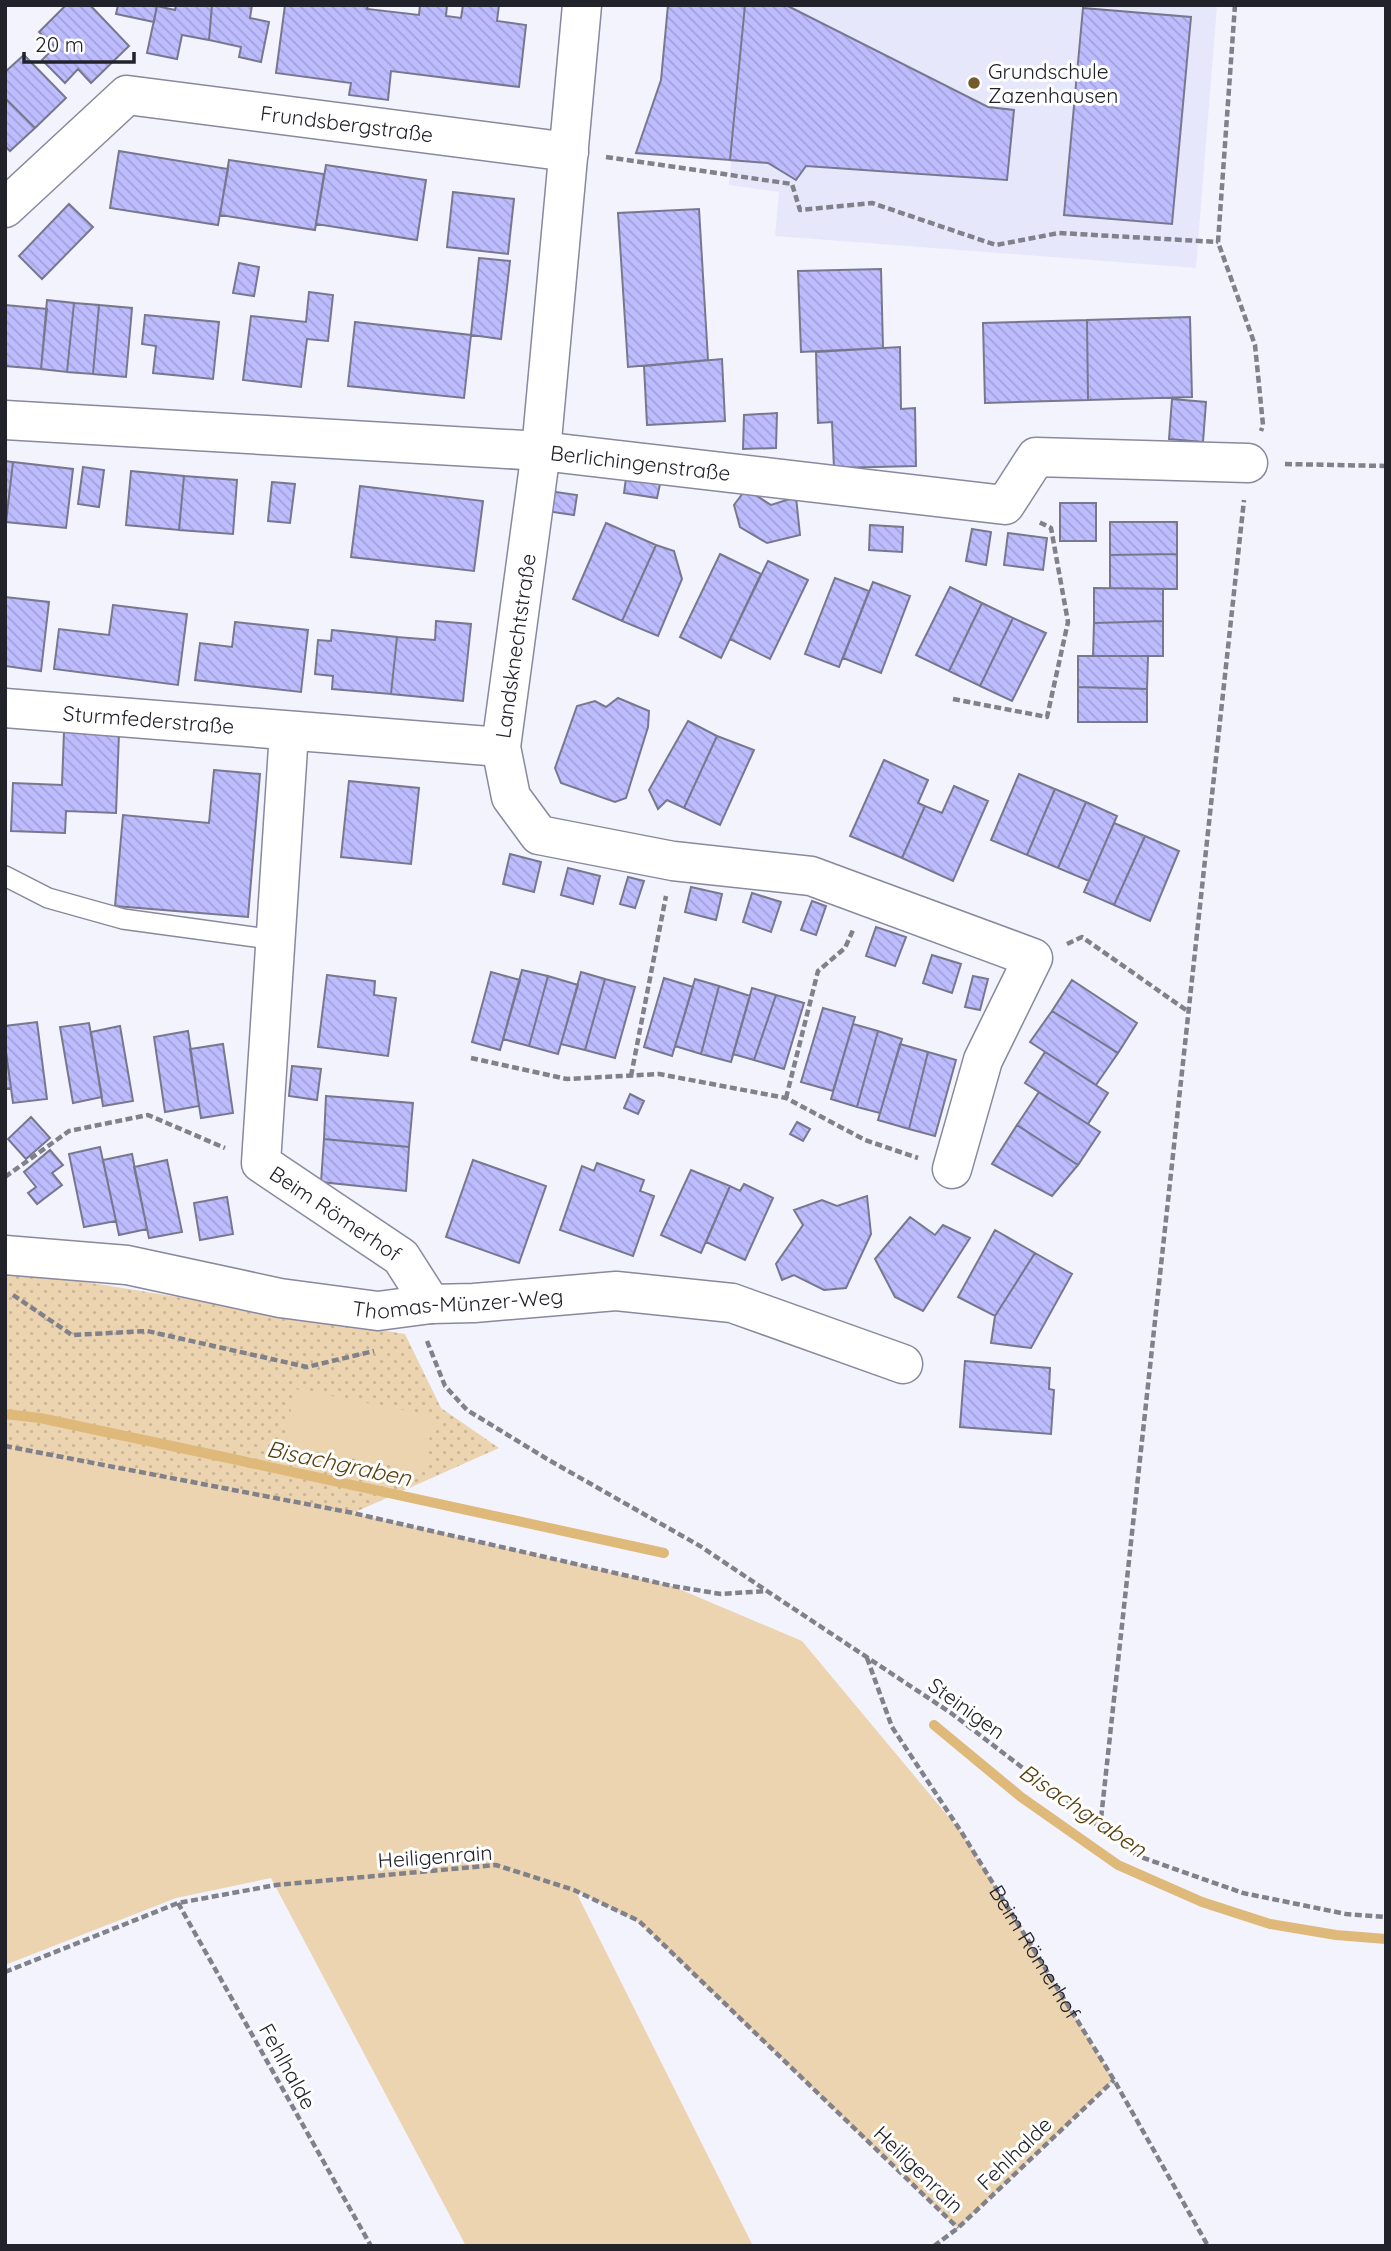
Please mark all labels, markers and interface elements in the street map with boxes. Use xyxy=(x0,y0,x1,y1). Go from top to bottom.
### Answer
scale bar xyxy=(24,21,135,65)
text: 20 m xyxy=(35,31,84,57)
place label: Grundschule Zazenhausen xyxy=(988,58,1118,108)
marker: Grundschule Zazenhausen xyxy=(966,75,982,91)
street label: Frundsbergstraße xyxy=(259,99,435,147)
street label: Berlichingenstraße xyxy=(549,439,732,486)
street label: Landsknechtstraße xyxy=(489,552,541,740)
street label: Sturmfederstraße xyxy=(62,700,235,739)
street label: Beim Römerhof xyxy=(265,1160,407,1267)
street label: Thomas-Münzer-Weg xyxy=(351,1283,564,1324)
water label: Bisachgraben xyxy=(264,1434,415,1493)
street label: Steinigen xyxy=(924,1671,1010,1745)
water label: Bisachgraben xyxy=(1014,1757,1153,1863)
street label: Heiligenrain xyxy=(377,1839,493,1873)
street label: Beim Römerhof xyxy=(984,1880,1087,2024)
street label: Fehlhalde xyxy=(254,2019,322,2113)
street label: Fehlhalde xyxy=(971,2111,1057,2195)
street label: Heiligenrain xyxy=(869,2120,969,2218)

